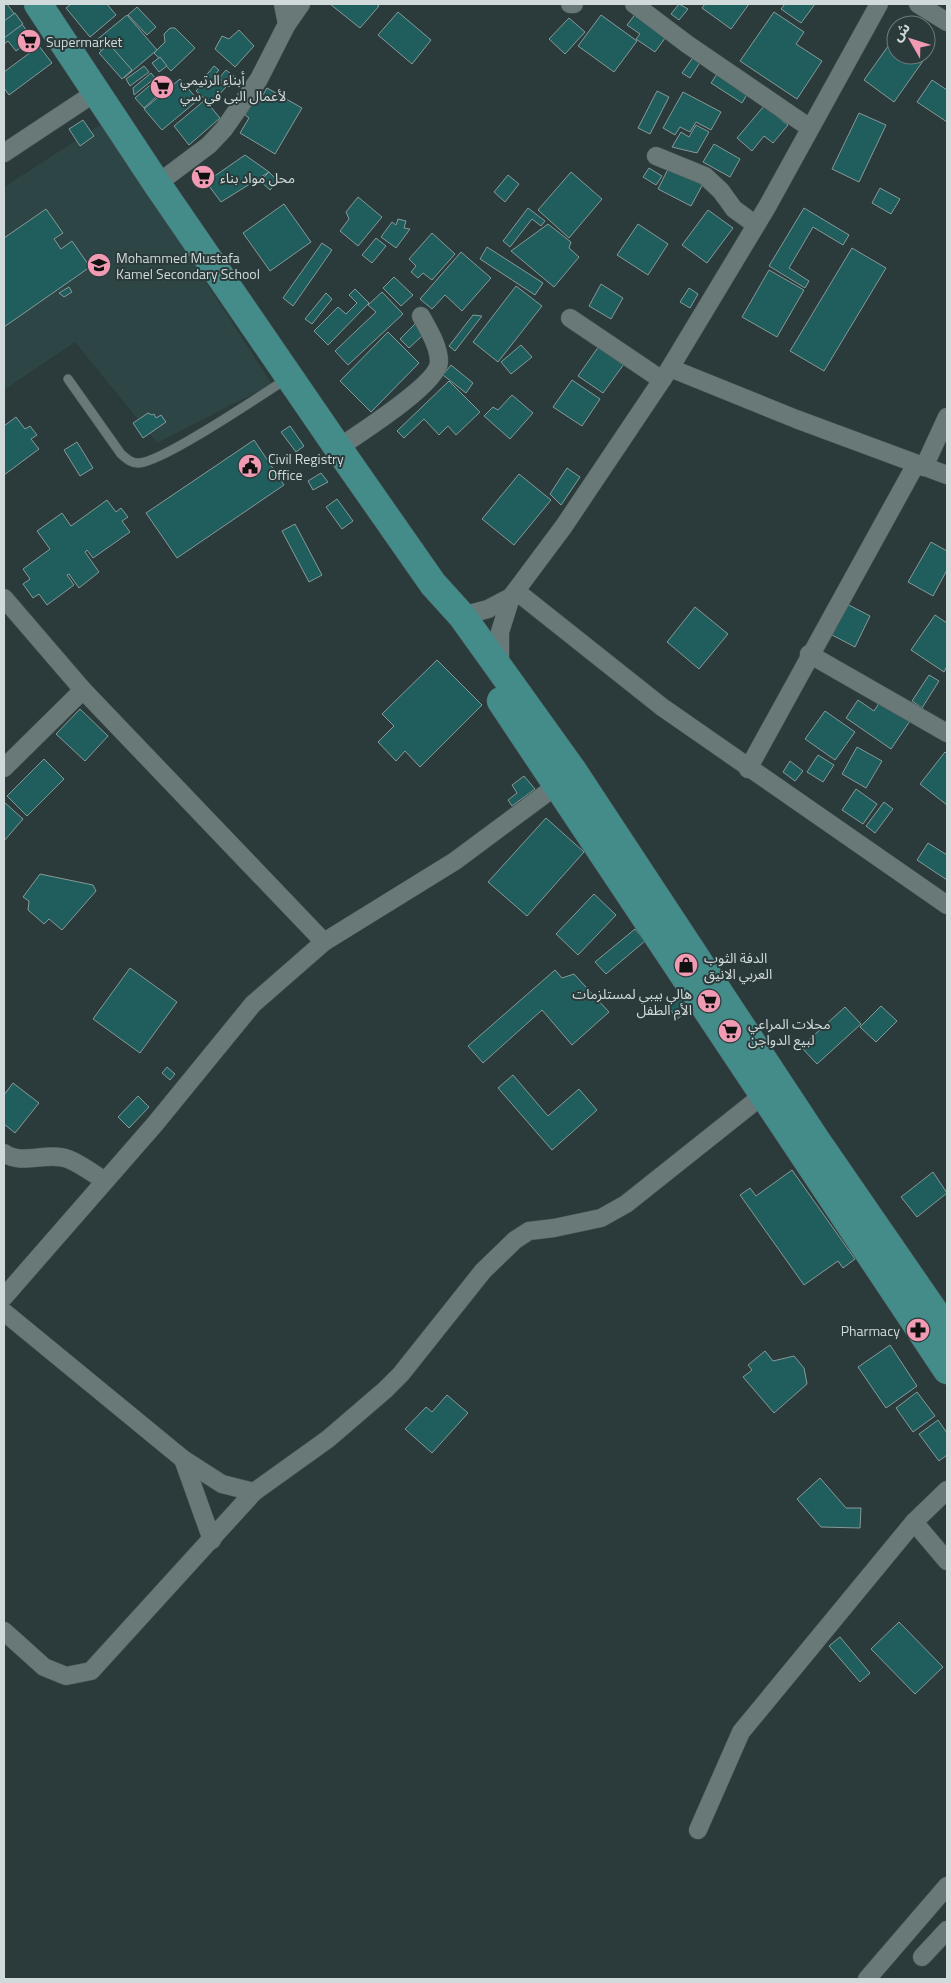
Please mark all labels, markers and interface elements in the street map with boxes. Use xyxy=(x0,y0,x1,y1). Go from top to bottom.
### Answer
north arrow xyxy=(886,15,936,65)
text: ش xyxy=(886,17,915,46)
supermarket icon: Supermarket xyxy=(16,28,42,54)
place label: Supermarket xyxy=(46,31,122,52)
place label: أبناء الرتيمي لأعمال البى في سي xyxy=(180,69,286,107)
supermarket icon: أبناء الرتيمي لأعمال البى في سي xyxy=(149,74,175,100)
supermarket icon: محل مواد بناء xyxy=(190,164,216,190)
place label: محل مواد بناء xyxy=(220,167,295,188)
place label: Mohammed Mustafa Kamel Secondary School xyxy=(116,247,260,284)
school or university icon: Mohammed Mustafa Kamel Secondary School xyxy=(86,252,112,278)
place label: Civil Registry Office xyxy=(268,448,344,485)
public building icon: Civil Registry Office xyxy=(237,453,263,479)
place label: الدفة الثوب العربي الانيق xyxy=(704,947,772,985)
shop icon: الدفة الثوب العربي الانيق xyxy=(673,952,699,978)
place label: هالي بيبي لمستلزمات الأم الطفل xyxy=(572,983,692,1021)
supermarket icon: هالي بيبي لمستلزمات الأم الطفل xyxy=(696,988,722,1014)
place label: محلات المراعي لبيع الدواجن xyxy=(748,1013,831,1051)
supermarket icon: محلات المراعي لبيع الدواجن xyxy=(717,1018,743,1044)
pharmacy icon: Pharmacy xyxy=(905,1317,931,1343)
place label: Pharmacy xyxy=(841,1320,900,1341)

